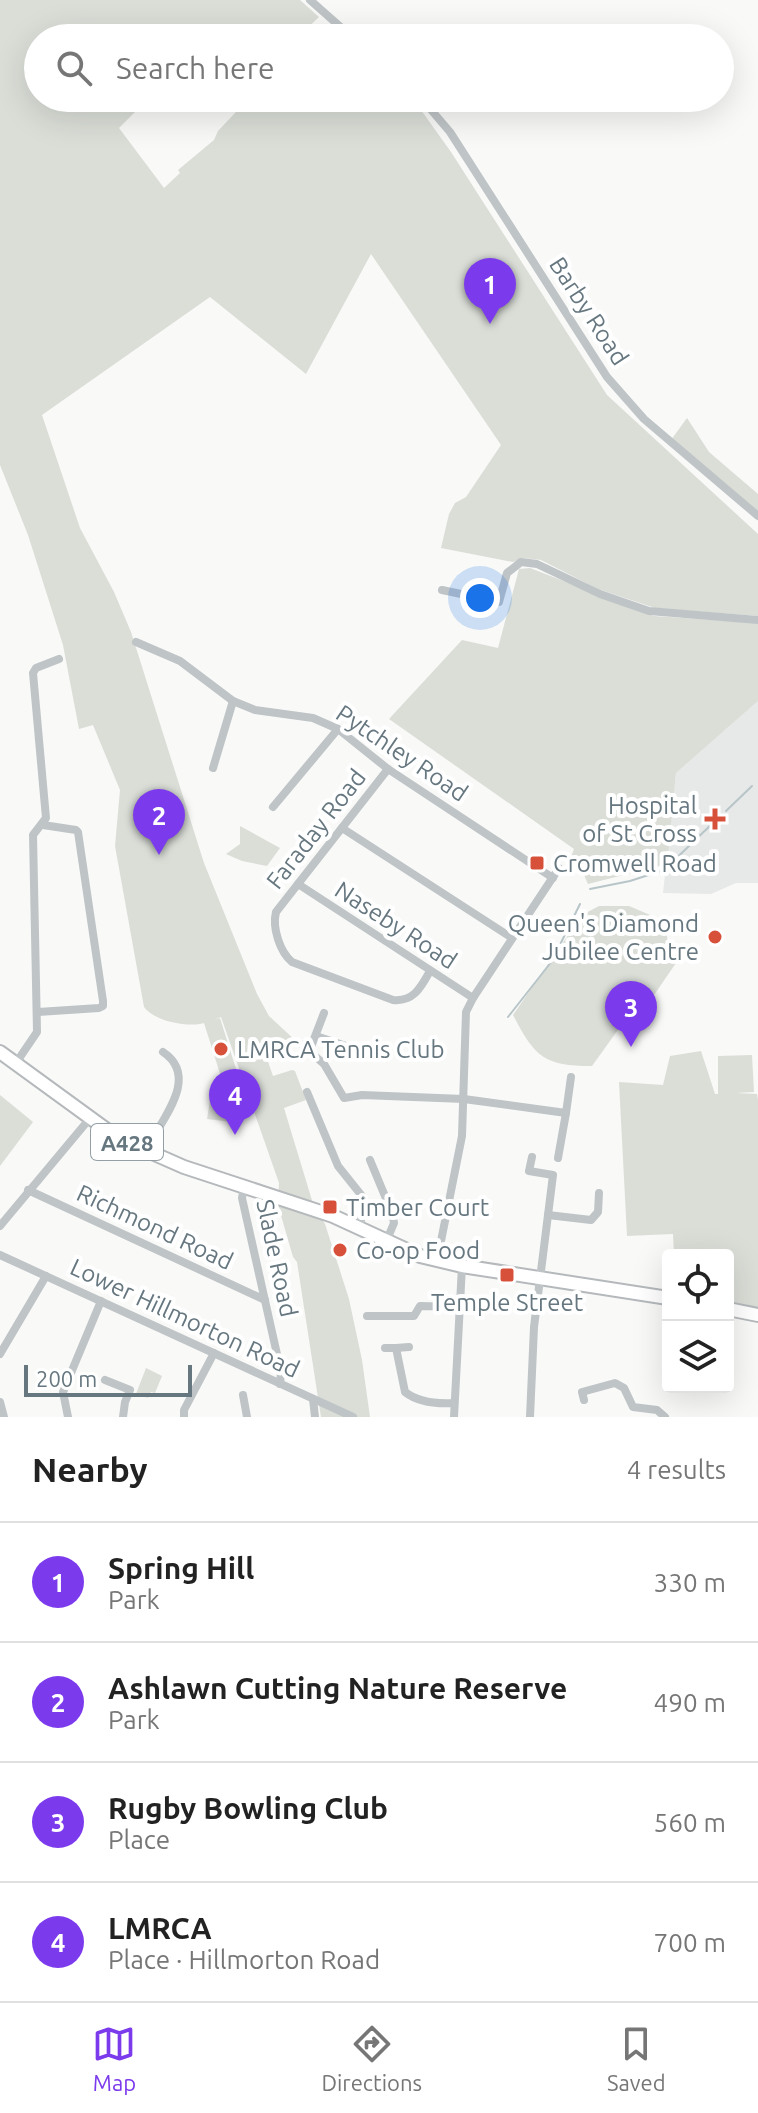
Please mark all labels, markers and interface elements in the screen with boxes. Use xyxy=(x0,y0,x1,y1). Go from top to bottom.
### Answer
search box xyxy=(24,24,734,112)
icon: search xyxy=(52,46,96,90)
text: Search here xyxy=(116,51,275,85)
street label: Barby Road xyxy=(544,252,634,370)
pin: 1 xyxy=(464,258,516,324)
your location xyxy=(460,578,500,618)
street label: Pytchley Road xyxy=(331,699,473,807)
street label: Faraday Road xyxy=(261,764,371,894)
pin: 2 xyxy=(133,789,185,855)
place label: Hospital of St Cross xyxy=(582,792,697,847)
marker: Hospital of St Cross xyxy=(704,808,726,830)
place label: Cromwell Road xyxy=(553,850,717,877)
marker: Cromwell Road xyxy=(528,854,546,872)
street label: Naseby Road xyxy=(330,876,462,974)
place label: Queen's Diamond Jubilee Centre xyxy=(508,910,699,965)
marker: Queen's Diamond Jubilee Centre xyxy=(706,928,724,946)
pin: 3 xyxy=(605,981,657,1047)
place label: LMRCA Tennis Club xyxy=(237,1036,445,1063)
marker: LMRCA Tennis Club xyxy=(212,1040,230,1058)
pin: 4 xyxy=(209,1069,261,1135)
road number: A428 xyxy=(91,1124,163,1160)
street label: Richmond Road xyxy=(73,1179,237,1275)
place label: Timber Court xyxy=(346,1194,490,1221)
street label: Slade Road xyxy=(251,1197,303,1319)
marker: Timber Court xyxy=(321,1198,339,1216)
place label: Co-op Food xyxy=(356,1237,480,1264)
marker: Co-op Food xyxy=(331,1241,349,1259)
map controls xyxy=(662,1249,734,1393)
button: locate xyxy=(662,1249,734,1321)
street label: Lower Hillmorton Road xyxy=(66,1253,304,1383)
marker: Temple Street xyxy=(498,1266,516,1284)
place label: Temple Street xyxy=(431,1289,584,1316)
button: layers xyxy=(662,1321,734,1393)
scale bar xyxy=(24,1361,192,1397)
text: 200 m xyxy=(36,1366,97,1391)
text: Nearby xyxy=(32,1450,147,1488)
text: 4 results xyxy=(627,1455,726,1484)
text: Spring Hill xyxy=(108,1551,254,1585)
text: 1 xyxy=(51,1568,65,1597)
text: 330 m xyxy=(654,1568,726,1597)
text: Park xyxy=(108,1585,160,1614)
text: Ashlawn Cutting Nature Reserve xyxy=(108,1671,567,1705)
text: 2 xyxy=(51,1688,65,1717)
text: 490 m xyxy=(654,1688,726,1717)
text: Park xyxy=(108,1705,160,1734)
text: Rugby Bowling Club xyxy=(108,1791,388,1825)
text: 3 xyxy=(51,1808,65,1837)
text: 560 m xyxy=(654,1808,726,1837)
text: Place xyxy=(108,1825,170,1854)
text: LMRCA xyxy=(108,1911,211,1945)
text: 4 xyxy=(51,1928,65,1957)
text: 700 m xyxy=(654,1928,726,1957)
text: Place · Hillmorton Road xyxy=(108,1945,380,1974)
tab: Map xyxy=(92,2022,136,2095)
tab: Directions xyxy=(321,2022,422,2095)
tab: Saved xyxy=(607,2022,666,2095)

